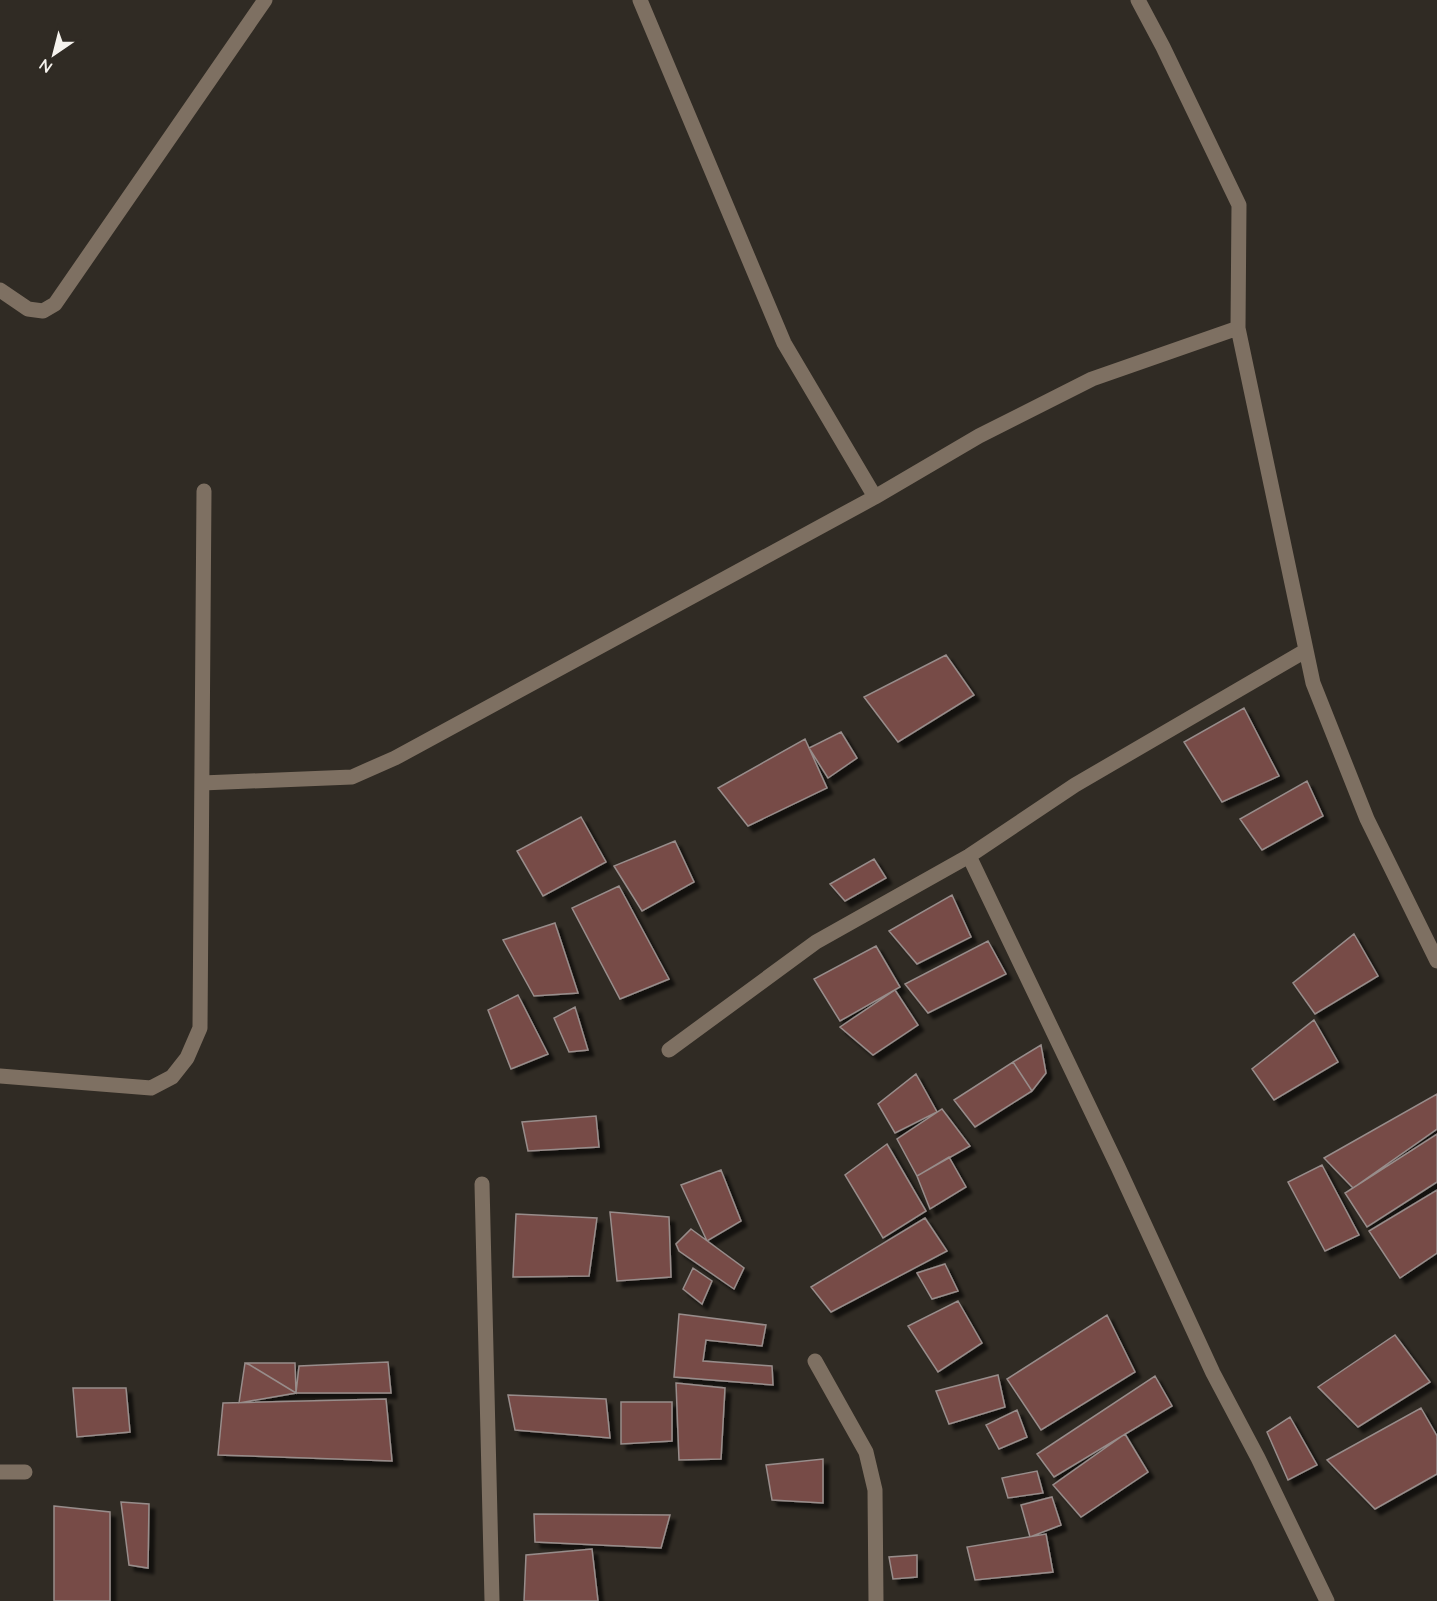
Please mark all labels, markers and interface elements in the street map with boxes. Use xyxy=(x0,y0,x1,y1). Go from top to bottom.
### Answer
north arrow xyxy=(24,24,84,84)
text: N xyxy=(35,55,56,78)

